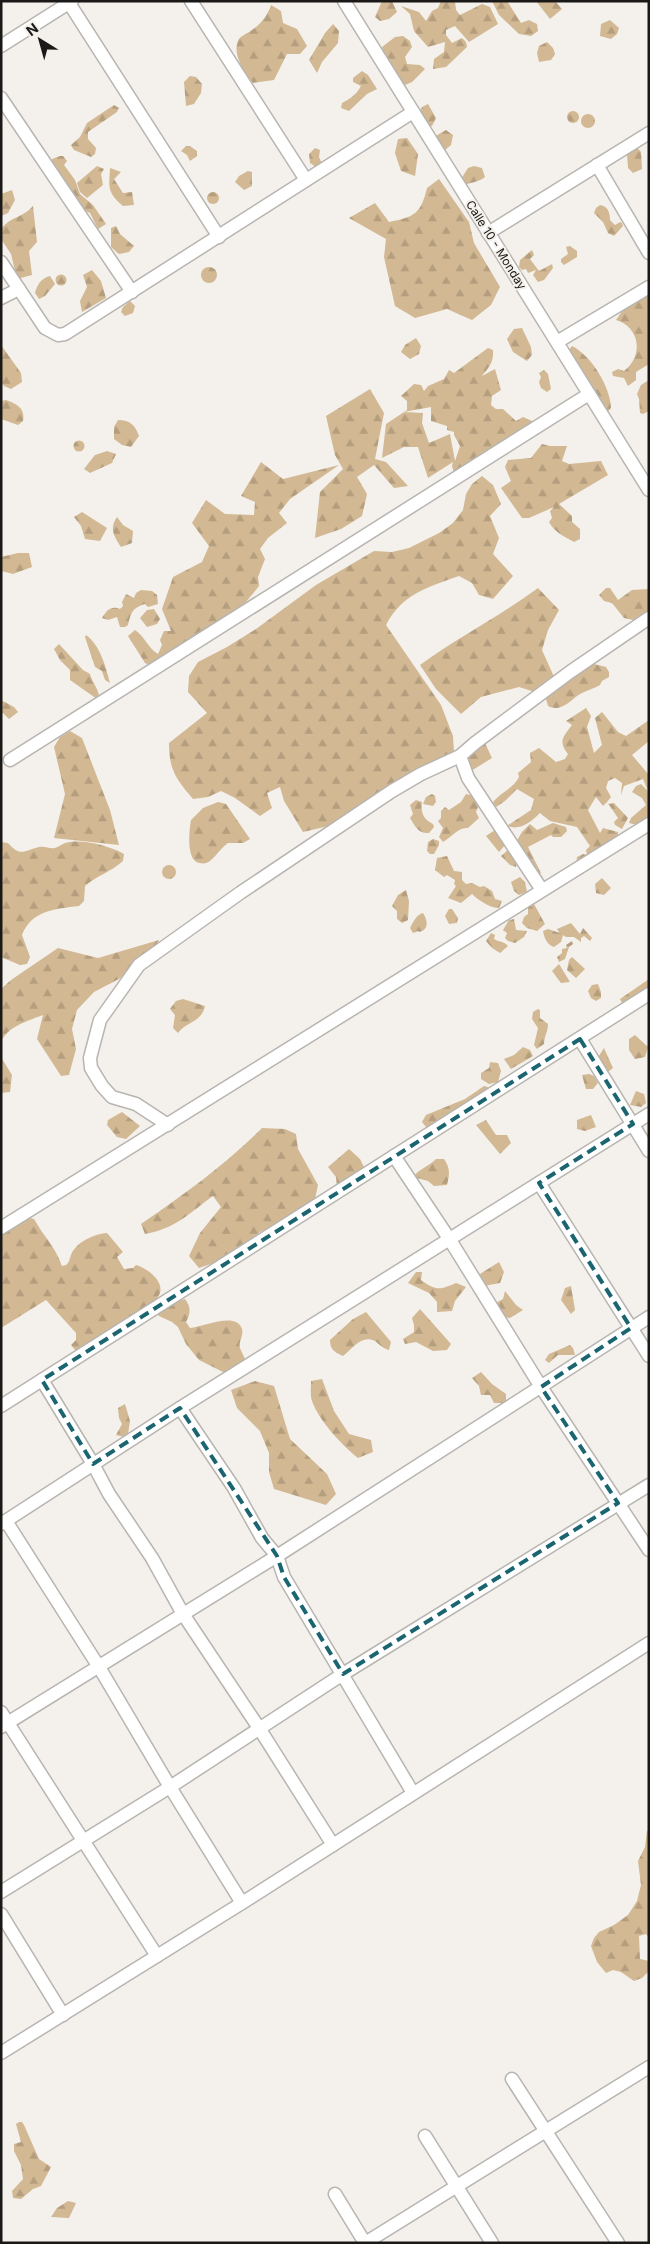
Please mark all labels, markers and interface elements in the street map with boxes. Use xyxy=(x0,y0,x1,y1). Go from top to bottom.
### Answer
north arrow xyxy=(15,15,65,65)
text: N xyxy=(22,19,41,39)
street label: Calle 10 - Monday xyxy=(463,197,530,292)

